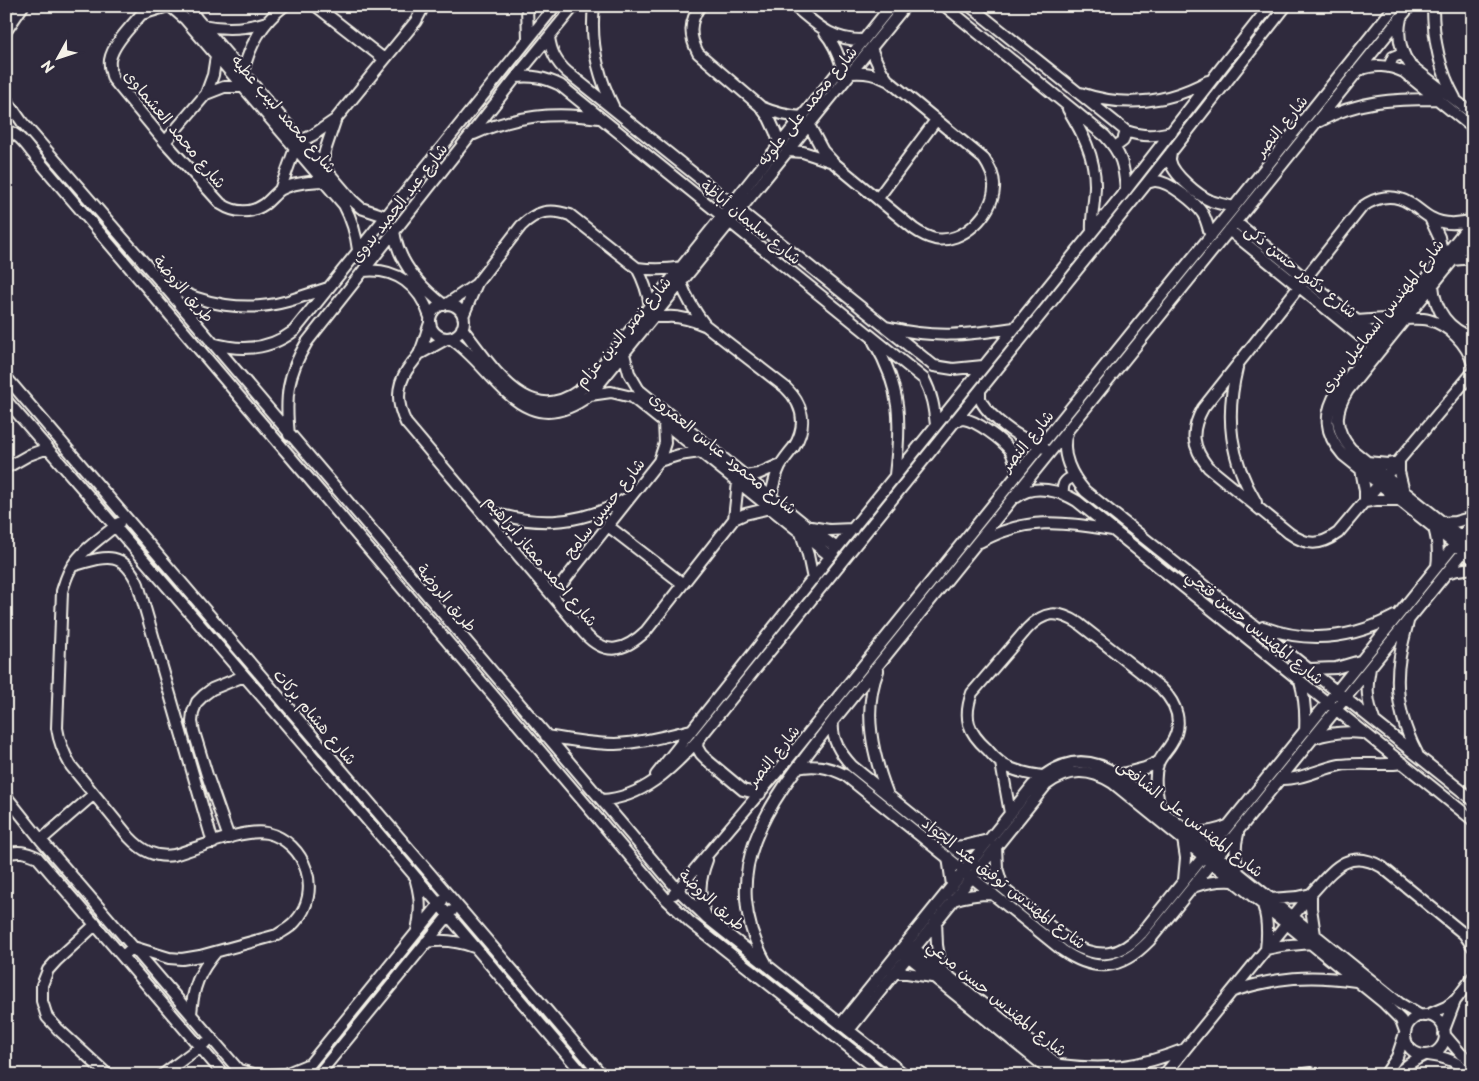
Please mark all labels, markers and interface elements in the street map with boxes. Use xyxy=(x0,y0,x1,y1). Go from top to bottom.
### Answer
north arrow xyxy=(32,32,82,82)
street label: شارع محمد على علوبه xyxy=(750,40,863,171)
street label: شارع محمد لبيب عطيه xyxy=(226,48,343,178)
text: N xyxy=(36,56,59,78)
street label: شارع محمد العشماوى xyxy=(118,63,233,193)
street label: شارع النصر xyxy=(1246,89,1313,163)
street label: شارع عبد الحميد بدوى xyxy=(344,137,453,268)
street label: شارع سليمان أباظة xyxy=(696,173,808,270)
street label: شارع دكتور حسن ذكى xyxy=(1240,217,1364,324)
street label: شارع المهندس اسماعيل سرى xyxy=(1313,233,1450,398)
street label: طريق الروضة xyxy=(149,249,221,327)
street label: شارع نصر الدين عزام xyxy=(568,270,677,393)
street label: شارع محمود عباس العمروى xyxy=(644,385,803,520)
street label: شارع النصر xyxy=(992,404,1059,478)
street label: شارع حسين سامح xyxy=(556,452,650,563)
street label: شارع احمد ممتاز ابراهيم xyxy=(478,489,604,632)
street label: طريق الروضة xyxy=(412,558,484,636)
street label: شارع المهندس حسن فتحي xyxy=(1179,563,1330,692)
street label: شارع هشام بركات xyxy=(267,663,363,771)
street label: شارع النصر xyxy=(738,719,805,793)
street label: شارع المهندس على الشافعى xyxy=(1112,752,1269,883)
street label: شارع المهندس توفيق عبد الجواد xyxy=(917,810,1092,955)
street label: طريق الروضة xyxy=(674,862,752,936)
street label: شارع المهندس حسن مرعي xyxy=(920,933,1073,1064)

